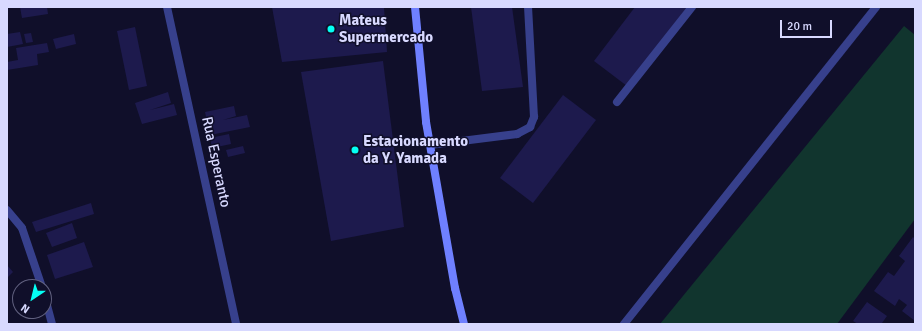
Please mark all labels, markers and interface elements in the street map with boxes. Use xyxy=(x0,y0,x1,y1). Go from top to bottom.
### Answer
place label: Mateus Supermercado xyxy=(339,11,433,46)
scale bar xyxy=(782,12,834,38)
text: 20 m xyxy=(787,19,812,34)
marker: Mateus Supermercado xyxy=(326,24,336,34)
street label: Rua Esperanto xyxy=(198,115,234,209)
place label: Estacionamento da Y. Yamada xyxy=(363,132,468,167)
marker: Estacionamento da Y. Yamada xyxy=(350,145,360,155)
north arrow xyxy=(12,279,52,319)
text: N xyxy=(19,301,32,316)

